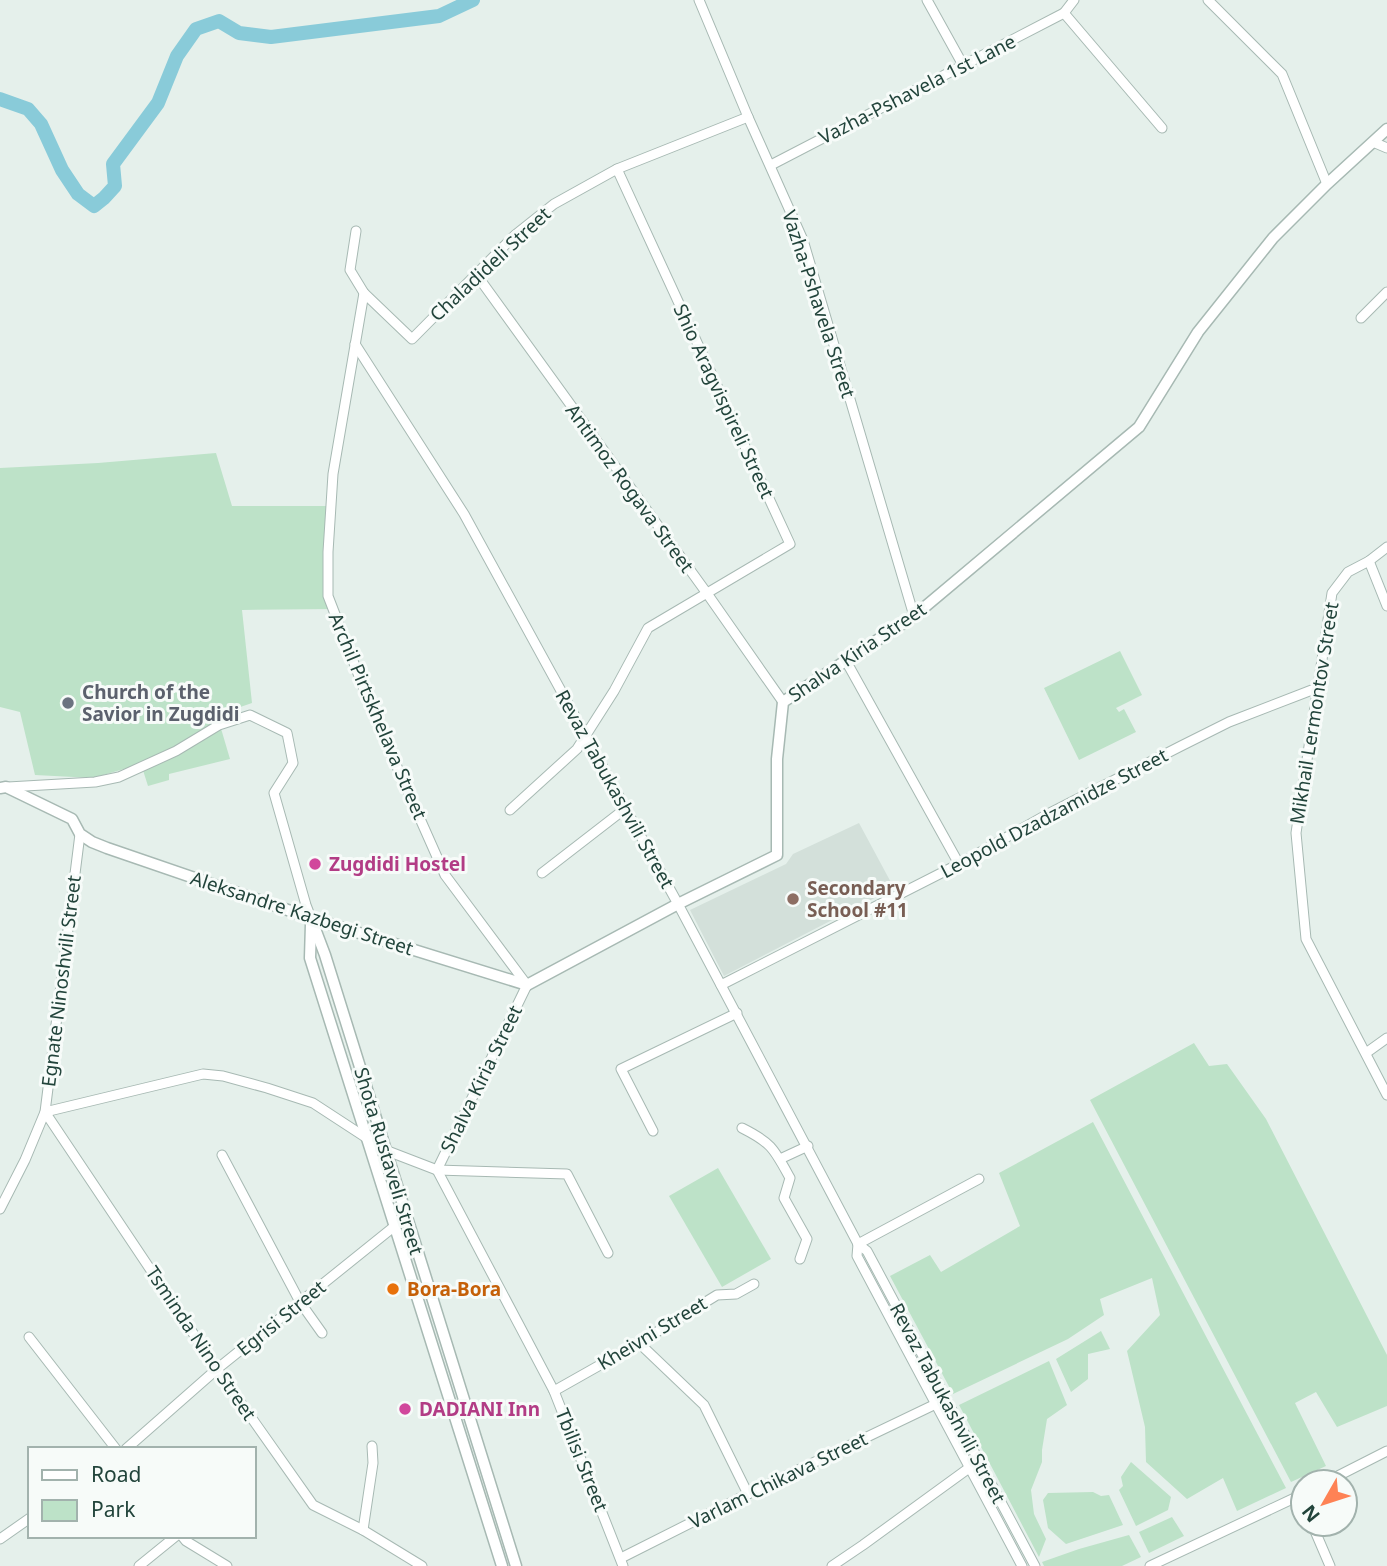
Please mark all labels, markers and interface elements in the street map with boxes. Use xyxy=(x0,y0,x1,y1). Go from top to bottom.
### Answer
street label: Vazha-Pshavela 1st Lane xyxy=(814,28,1020,150)
street label: Chaladideli Street xyxy=(424,201,556,327)
street label: Vazha-Pshavela Street xyxy=(776,207,862,401)
street label: Shio Aragvispireli Street xyxy=(667,300,781,503)
street label: Antimoz Rogava Street xyxy=(560,398,700,578)
street label: Shalva Kiria Street xyxy=(783,596,931,708)
street label: Mikhail Lermontov Street xyxy=(1284,600,1344,826)
street label: Archil Pirtskhelava Street xyxy=(323,609,433,823)
place label: Church of the Savior in Zugdidi xyxy=(82,679,239,727)
street label: Revaz Tabukashvili Street xyxy=(549,685,681,893)
marker: Church of the Savior in Zugdidi xyxy=(60,695,76,711)
street label: Leopold Dzadzamidze Street xyxy=(936,742,1172,884)
place label: Zugdidi Hostel xyxy=(329,851,466,877)
marker: Zugdidi Hostel xyxy=(307,856,323,872)
street label: Aleksandre Kazbegi Street xyxy=(187,865,417,961)
street label: Egnate Ninoshvili Street xyxy=(35,874,87,1088)
place label: Secondary School #11 xyxy=(807,875,908,923)
marker: Secondary School #11 xyxy=(785,891,801,907)
street label: Shalva Kiria Street xyxy=(434,1001,528,1157)
street label: Shota Rustaveli Street xyxy=(348,1064,430,1258)
street label: Tsminda Nino Street xyxy=(140,1261,262,1425)
street label: Egrisi Street xyxy=(231,1274,331,1362)
place label: Bora-Bora xyxy=(407,1276,501,1302)
marker: Bora-Bora xyxy=(385,1281,401,1297)
street label: Kheivni Street xyxy=(592,1290,712,1376)
street label: Revaz Tabukashvili Street xyxy=(884,1298,1012,1508)
place label: DADIANI Inn xyxy=(419,1396,540,1422)
marker: DADIANI Inn xyxy=(397,1401,413,1417)
street label: Tbilisi Street xyxy=(550,1405,615,1516)
street label: Varlam Chikava Street xyxy=(684,1425,872,1535)
legend xyxy=(28,1447,256,1538)
text: Road xyxy=(91,1460,141,1488)
north arrow xyxy=(1289,1468,1359,1538)
text: Park xyxy=(91,1495,136,1523)
text: N xyxy=(1296,1500,1326,1528)

